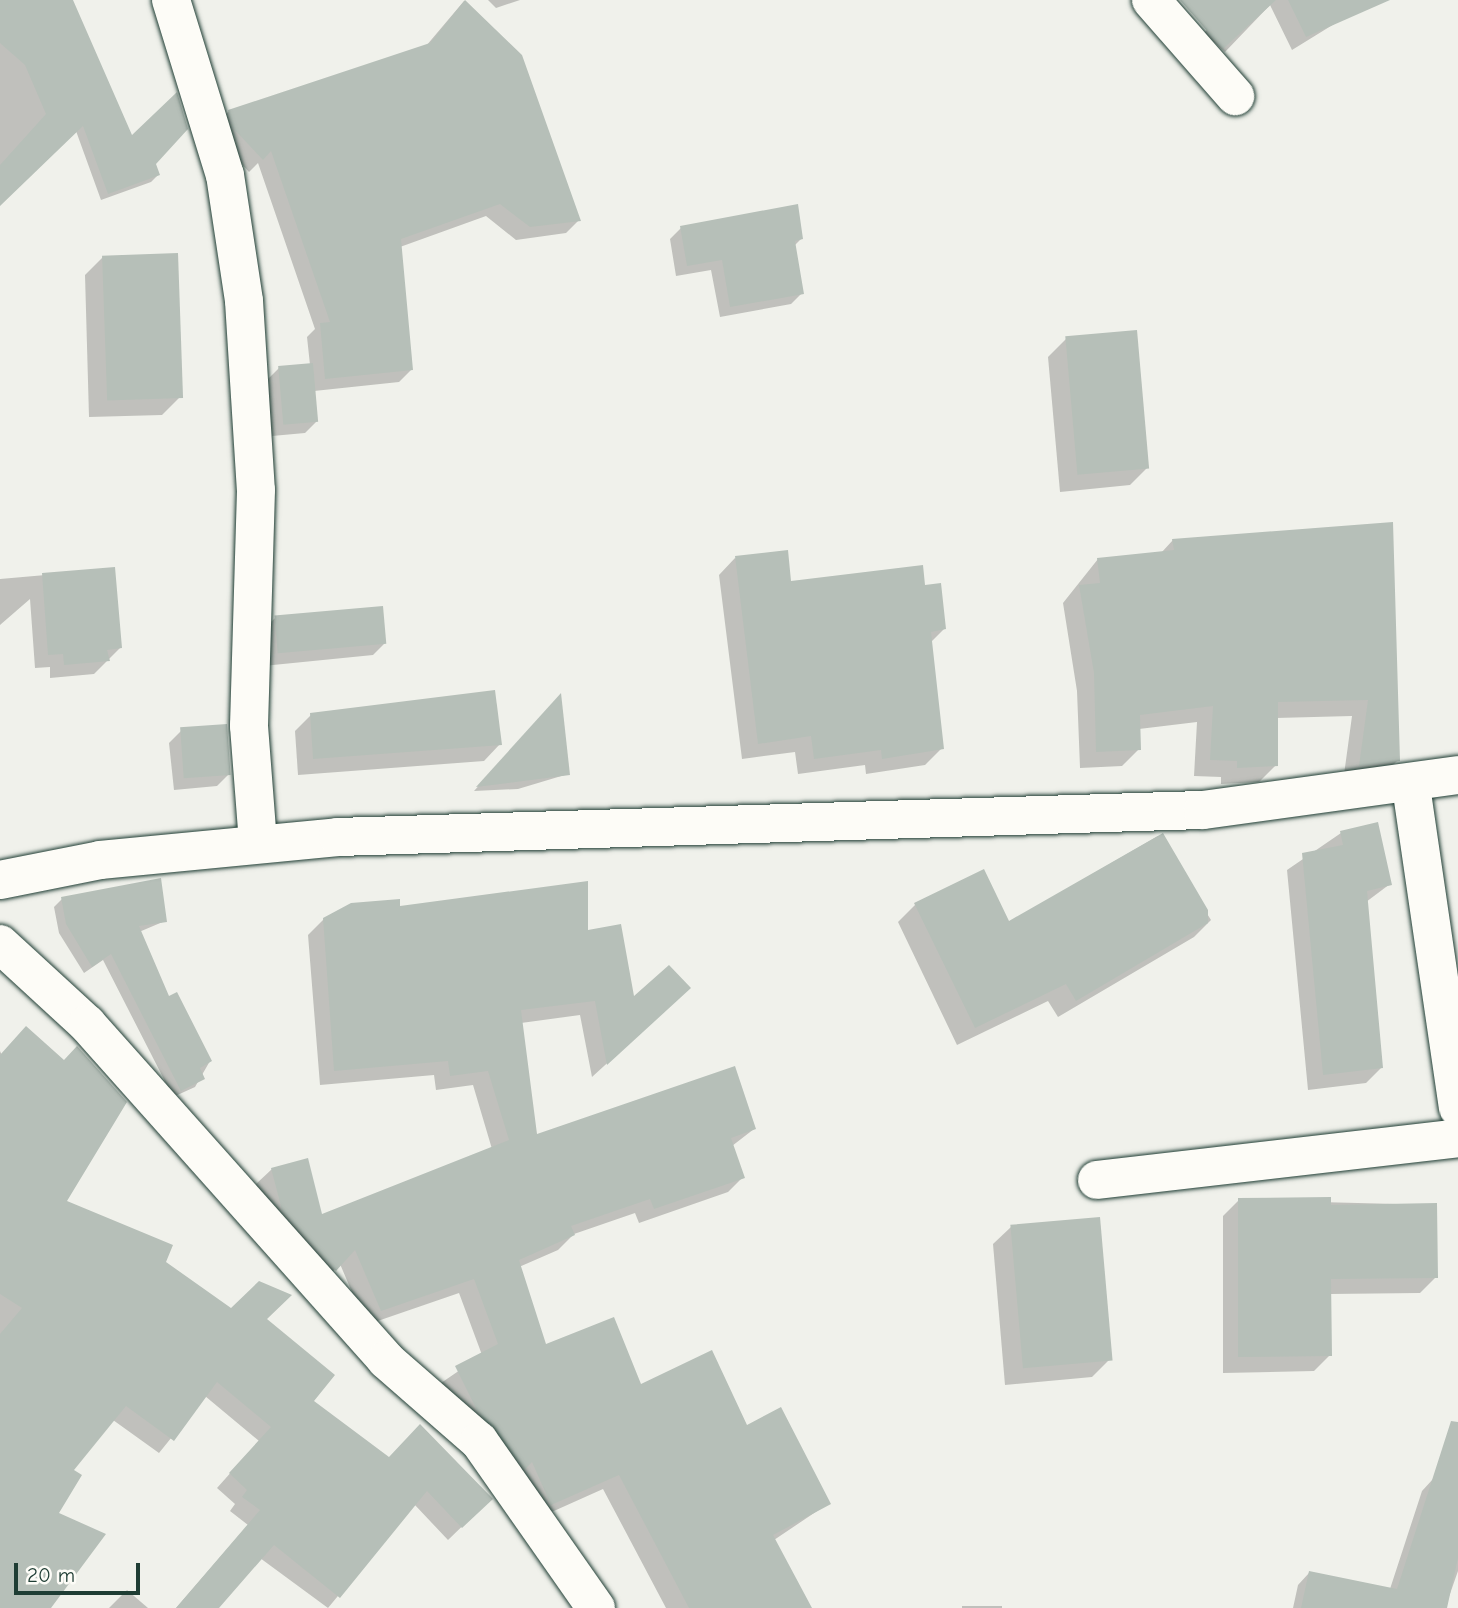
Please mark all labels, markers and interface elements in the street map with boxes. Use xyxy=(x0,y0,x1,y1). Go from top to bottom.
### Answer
scale bar xyxy=(18,1548,144,1592)
text: 20 m xyxy=(27,1563,75,1587)

